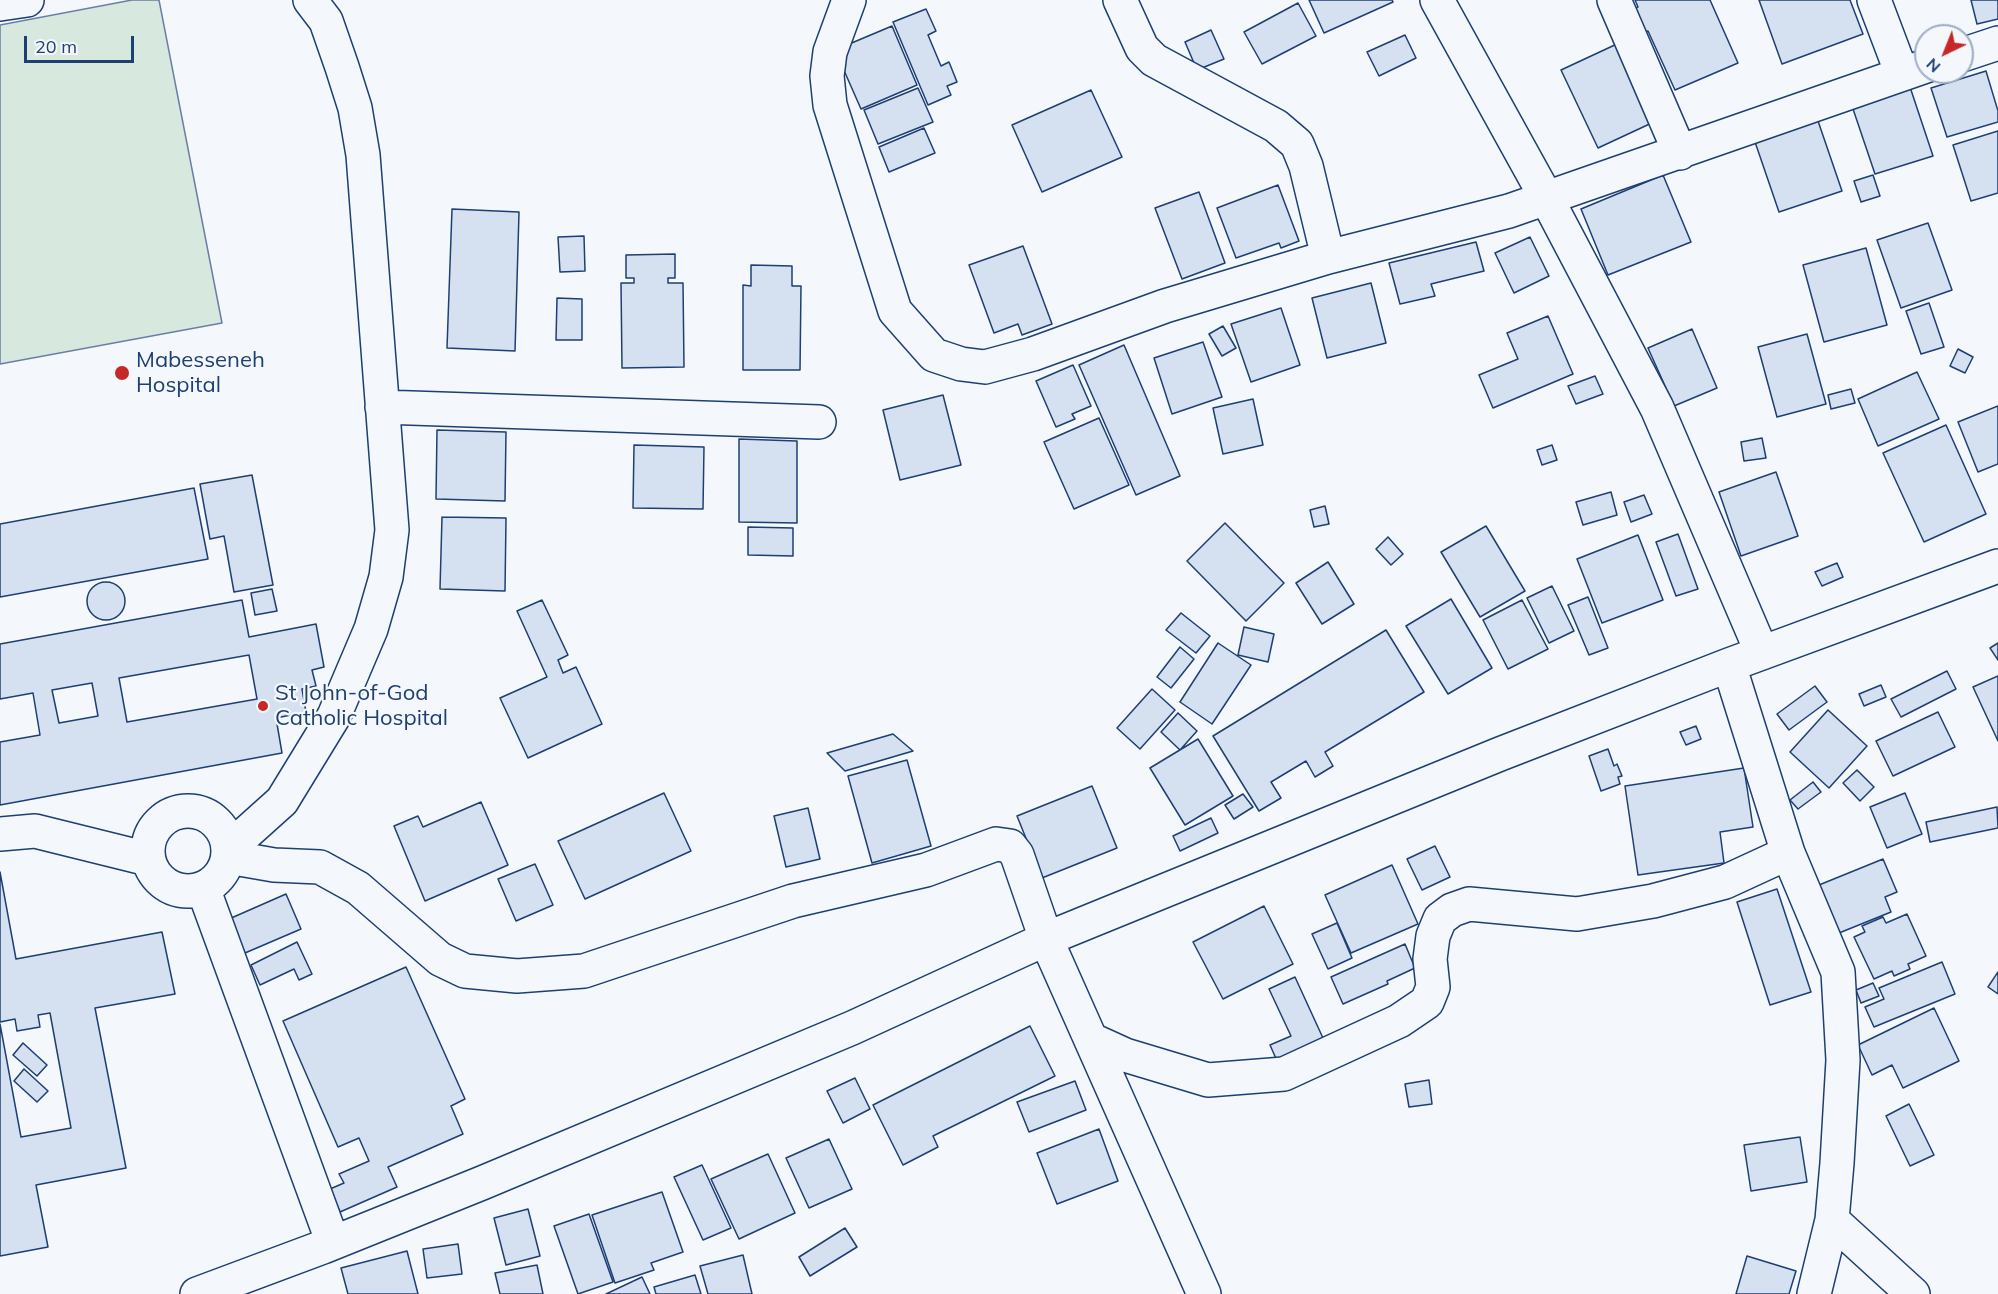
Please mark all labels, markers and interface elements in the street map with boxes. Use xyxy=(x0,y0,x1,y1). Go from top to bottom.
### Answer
scale bar xyxy=(27,24,136,62)
north arrow xyxy=(1914,24,1974,84)
text: 20 m xyxy=(35,35,77,58)
text: N xyxy=(1922,54,1944,77)
place label: Mabesseneh Hospital xyxy=(136,347,265,398)
marker: Mabesseneh Hospital xyxy=(113,364,131,382)
place label: St John-of-God Catholic Hospital xyxy=(275,680,448,732)
marker: St John-of-God Catholic Hospital xyxy=(256,699,270,713)

